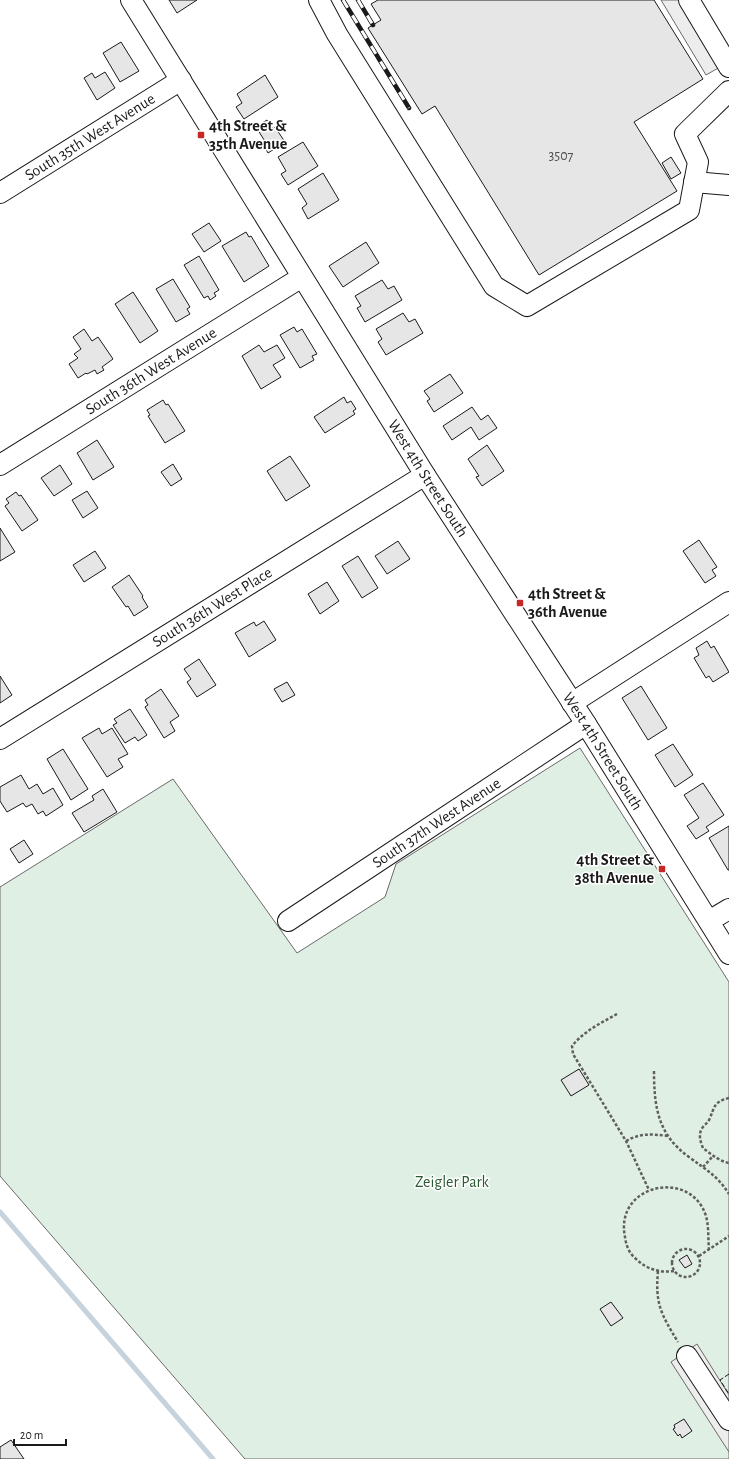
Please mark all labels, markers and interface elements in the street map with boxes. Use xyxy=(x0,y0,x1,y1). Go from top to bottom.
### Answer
street label: South 35th West Avenue xyxy=(22,90,158,183)
place label: 4th Street & 35th Avenue xyxy=(209,118,288,152)
marker: 4th Street & 35th Avenue xyxy=(196,130,206,140)
house number: 3507 xyxy=(549,149,574,163)
street label: South 36th West Avenue xyxy=(83,324,219,418)
street label: West 4th Street South xyxy=(385,417,471,540)
street label: South 36th West Place xyxy=(150,564,275,650)
place label: 4th Street & 36th Avenue xyxy=(528,586,607,620)
marker: 4th Street & 36th Avenue xyxy=(515,598,525,608)
street label: West 4th Street South xyxy=(560,690,645,813)
street label: South 37th West Avenue xyxy=(369,775,503,871)
place label: 4th Street & 38th Avenue xyxy=(575,852,655,886)
marker: 4th Street & 38th Avenue xyxy=(657,864,667,874)
park label: Zeigler Park xyxy=(415,1174,490,1190)
scale bar xyxy=(14,1421,66,1447)
text: 20 m xyxy=(20,1429,43,1441)

